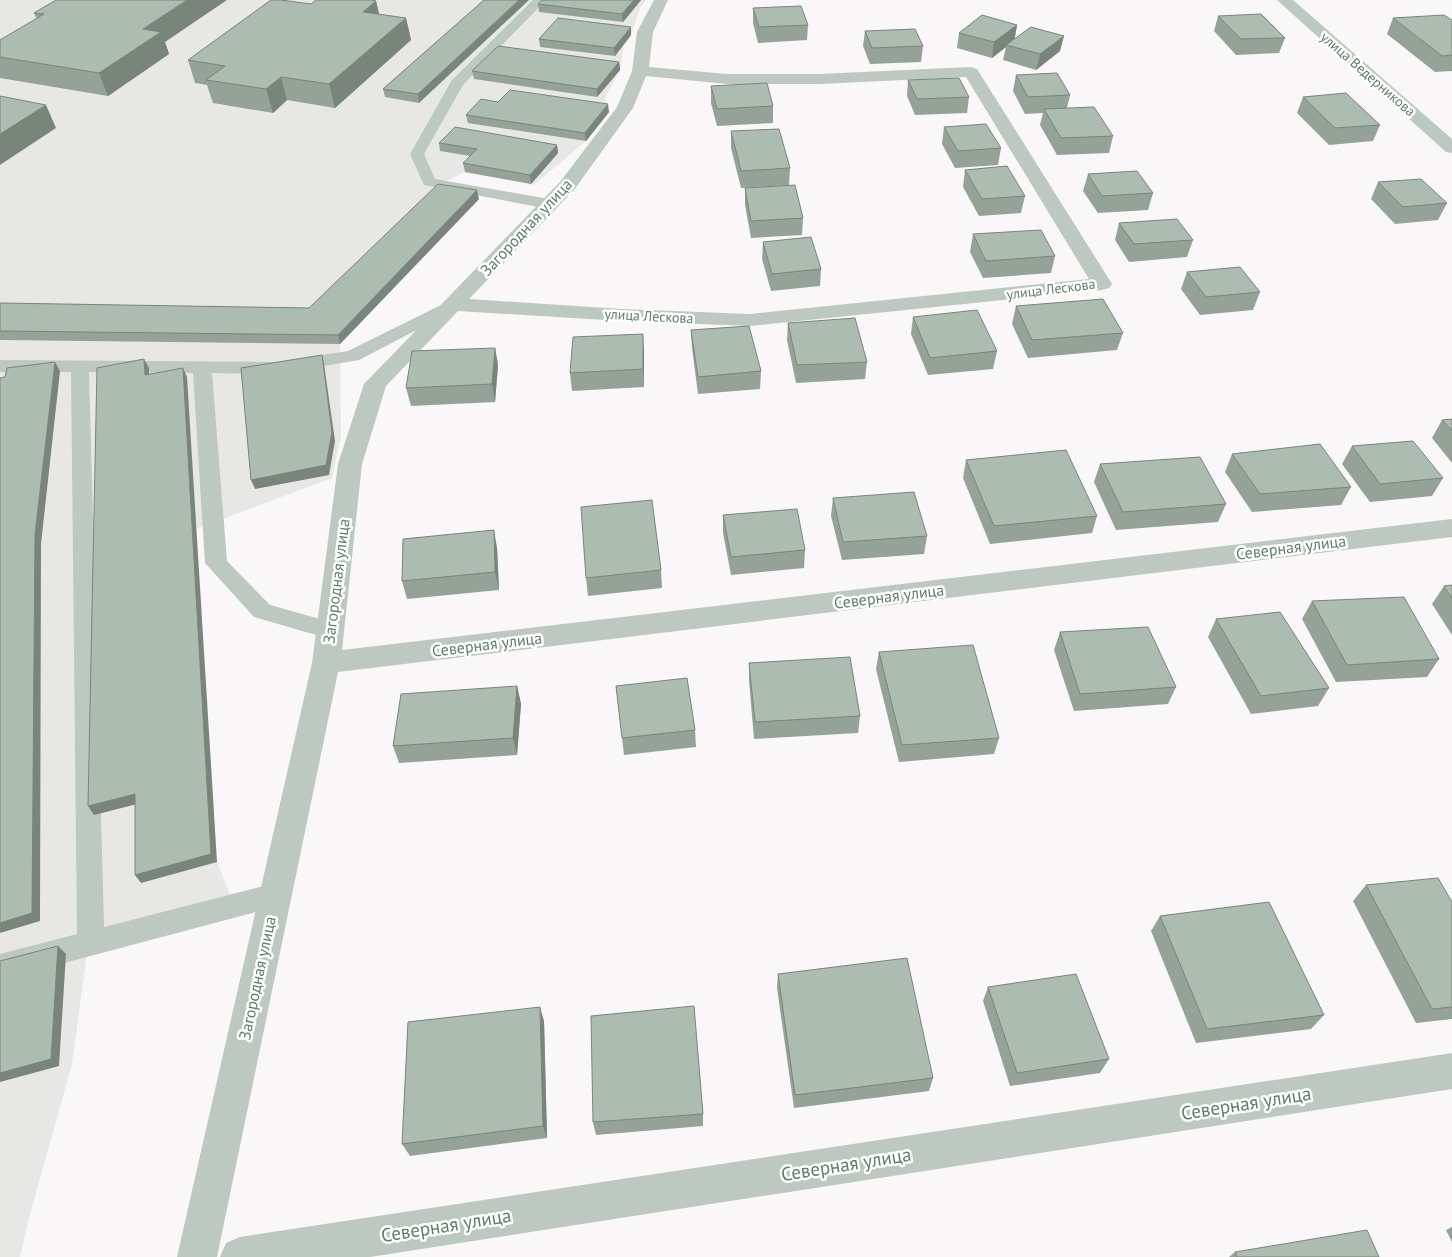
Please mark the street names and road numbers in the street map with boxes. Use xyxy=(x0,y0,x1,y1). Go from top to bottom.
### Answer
street label: улица Ведерникова xyxy=(1317,28,1419,120)
street label: Загородная улица xyxy=(476,174,576,280)
street label: улица Лескова xyxy=(1006,275,1096,303)
street label: улица Лескова xyxy=(604,305,694,327)
street label: Загородная улица xyxy=(318,517,354,645)
street label: Северная улица xyxy=(1235,530,1347,564)
street label: Северная улица xyxy=(833,579,945,613)
street label: Северная улица xyxy=(431,627,543,661)
street label: Загородная улица xyxy=(234,914,280,1042)
street label: Северная улица xyxy=(1179,1081,1313,1125)
street label: Северная улица xyxy=(779,1142,913,1186)
street label: Северная улица xyxy=(379,1203,513,1247)

